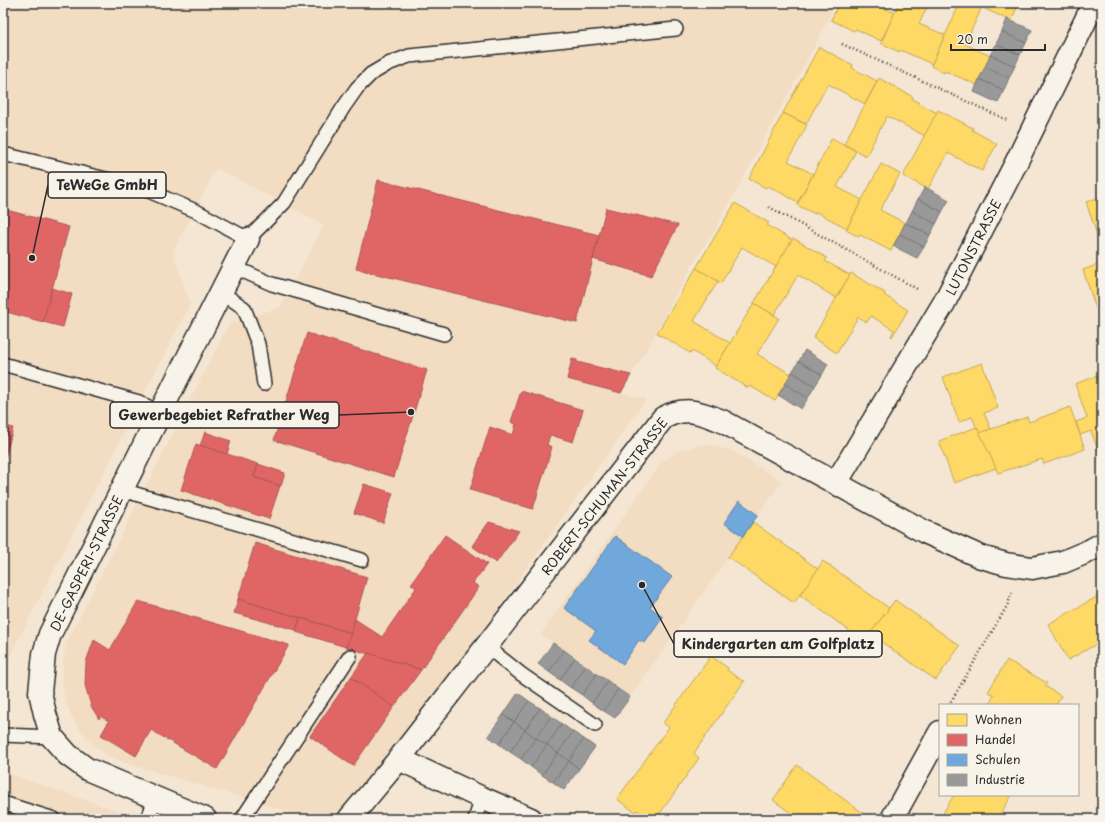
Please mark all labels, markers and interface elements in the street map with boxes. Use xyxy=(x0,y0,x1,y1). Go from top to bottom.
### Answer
scale bar xyxy=(951,26,1045,52)
text: 20 m xyxy=(957,30,988,48)
callout: TeWeGe GmbH xyxy=(48,172,166,198)
text: TeWeGe GmbH xyxy=(56,174,158,195)
street label: LUTONSTRASSE xyxy=(941,196,1005,298)
callout: Gewerbegebiet Refrather Weg xyxy=(110,402,339,428)
text: Gewerbegebiet Refrather Weg xyxy=(118,404,330,425)
street label: ROBERT-SCHUMAN-STRASSE xyxy=(536,413,672,579)
street label: DE-GASPERI-STRASSE xyxy=(45,492,127,634)
callout: Kindergarten am Golfplatz xyxy=(674,631,882,657)
text: Kindergarten am Golfplatz xyxy=(682,633,875,654)
legend xyxy=(939,704,1079,796)
text: Wohnen xyxy=(975,710,1022,728)
text: Handel xyxy=(975,730,1015,748)
text: Schulen xyxy=(975,750,1020,768)
text: Industrie xyxy=(975,770,1025,788)

